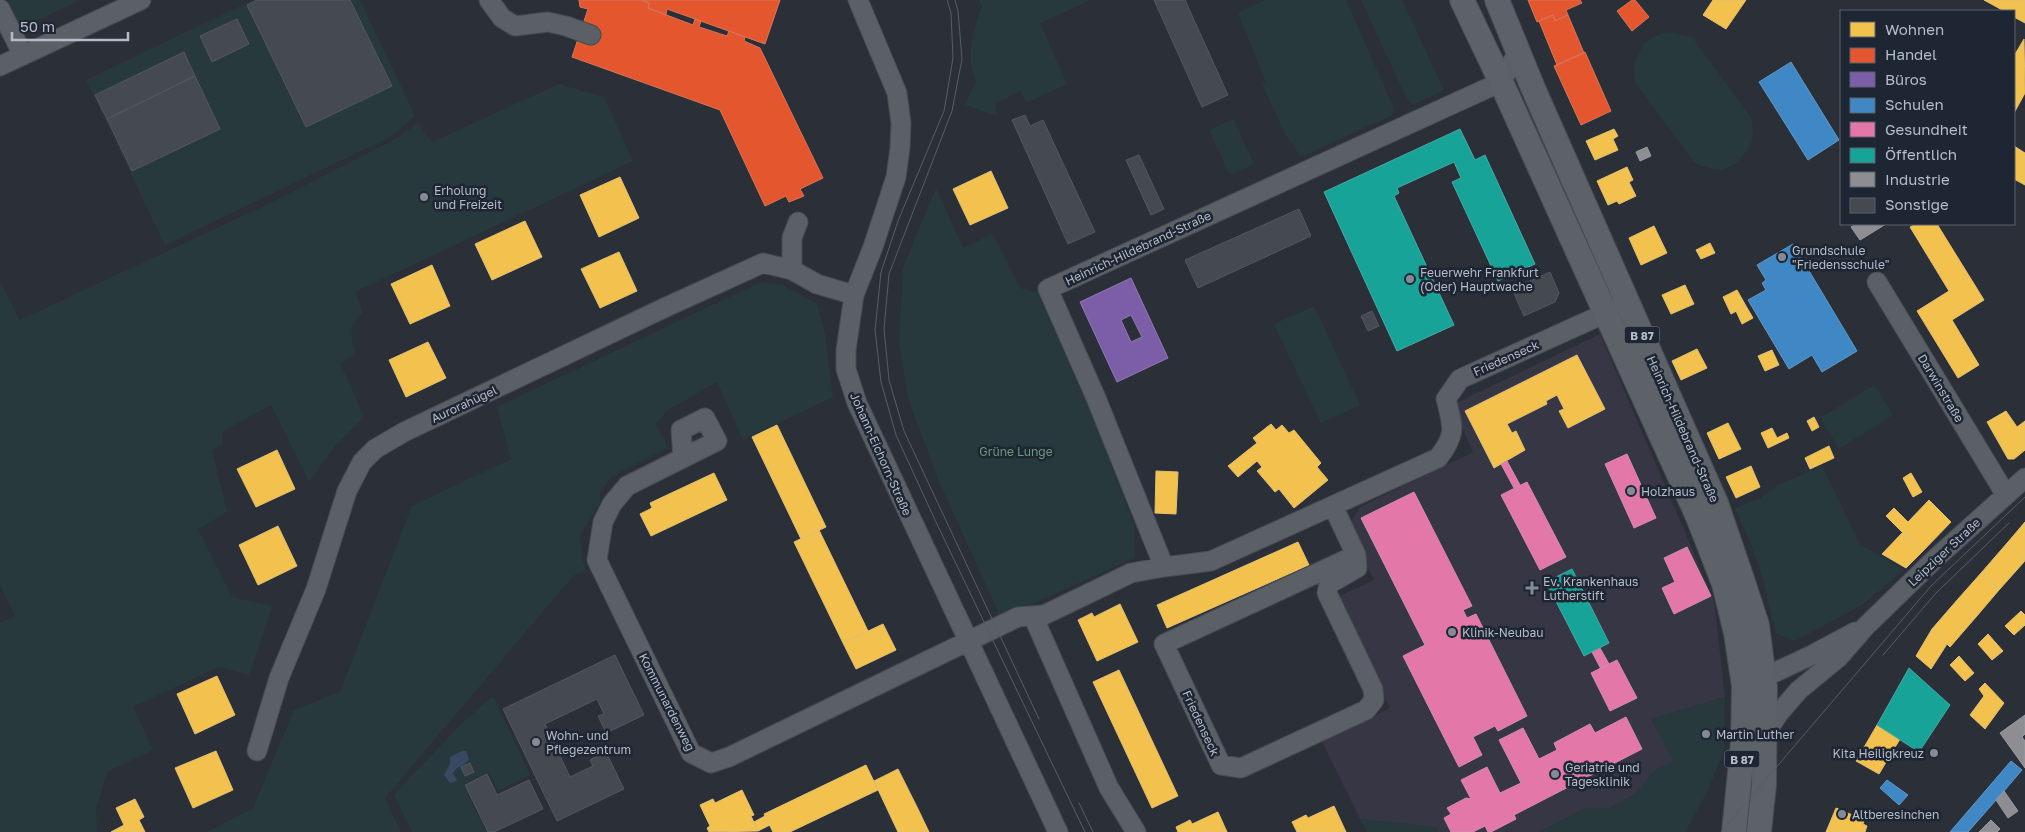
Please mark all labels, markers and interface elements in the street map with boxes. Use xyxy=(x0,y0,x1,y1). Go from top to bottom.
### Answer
scale bar xyxy=(12,10,129,42)
legend xyxy=(1840,10,2015,225)
text: 50 m xyxy=(20,17,55,35)
text: Wohnen xyxy=(1885,20,1944,38)
text: Handel xyxy=(1885,45,1937,63)
text: Büros xyxy=(1885,70,1927,88)
text: Schulen xyxy=(1885,95,1944,113)
text: Gesundheit xyxy=(1885,120,1968,138)
text: Öffentlich xyxy=(1885,145,1957,163)
text: Industrie xyxy=(1885,170,1950,188)
place label: Erholung und Freizeit xyxy=(434,183,502,212)
marker: Erholung und Freizeit xyxy=(418,191,430,203)
text: Sonstige xyxy=(1885,195,1949,213)
street label: Heinrich-Hildebrand-Straße xyxy=(1063,208,1213,288)
place label: Grundschule "Friedensschule" xyxy=(1792,243,1890,272)
marker: Grundschule "Friedensschule" xyxy=(1776,251,1788,263)
place label: Feuerwehr Frankfurt (Oder) Hauptwache xyxy=(1420,265,1539,294)
marker: Feuerwehr Frankfurt (Oder) Hauptwache xyxy=(1404,273,1416,285)
road number: B 87 xyxy=(1624,326,1660,344)
street label: Friedenseck xyxy=(1471,337,1541,379)
street label: Darwinstraße xyxy=(1915,351,1967,425)
street label: Heinrich-Hildebrand-Straße xyxy=(1644,353,1722,505)
street label: Aurorahügel xyxy=(429,382,499,426)
street label: Johann-Eichorn-Straße xyxy=(847,390,915,518)
park label: Grüne Lunge xyxy=(979,444,1053,459)
place label: Holzhaus xyxy=(1641,484,1695,499)
marker: Holzhaus xyxy=(1625,485,1637,497)
street label: Leipziger Straße xyxy=(1905,515,1983,589)
place label: Ev. Krankenhaus Lutherstift xyxy=(1543,574,1638,603)
marker: Ev. Krankenhaus Lutherstift xyxy=(1525,581,1539,595)
place label: Klinik-Neubau xyxy=(1462,625,1543,640)
marker: Klinik-Neubau xyxy=(1446,626,1458,638)
street label: Kommunardenweg xyxy=(636,650,698,754)
street label: Friedenseck xyxy=(1179,688,1223,758)
place label: Martin Luther xyxy=(1716,727,1794,742)
place label: Wohn- und Pflegezentrum xyxy=(546,728,631,757)
marker: Martin Luther xyxy=(1700,728,1712,740)
marker: Wohn- und Pflegezentrum xyxy=(530,736,542,748)
place label: Kita Heiligkreuz xyxy=(1833,746,1924,761)
marker: Kita Heiligkreuz xyxy=(1928,747,1940,759)
road number: B 87 xyxy=(1724,751,1760,768)
place label: Geriatrie und Tagesklinik xyxy=(1565,760,1640,789)
marker: Geriatrie und Tagesklinik xyxy=(1549,768,1561,780)
place label: Altberesinchen xyxy=(1852,807,1939,822)
marker: Altberesinchen xyxy=(1836,808,1848,820)

